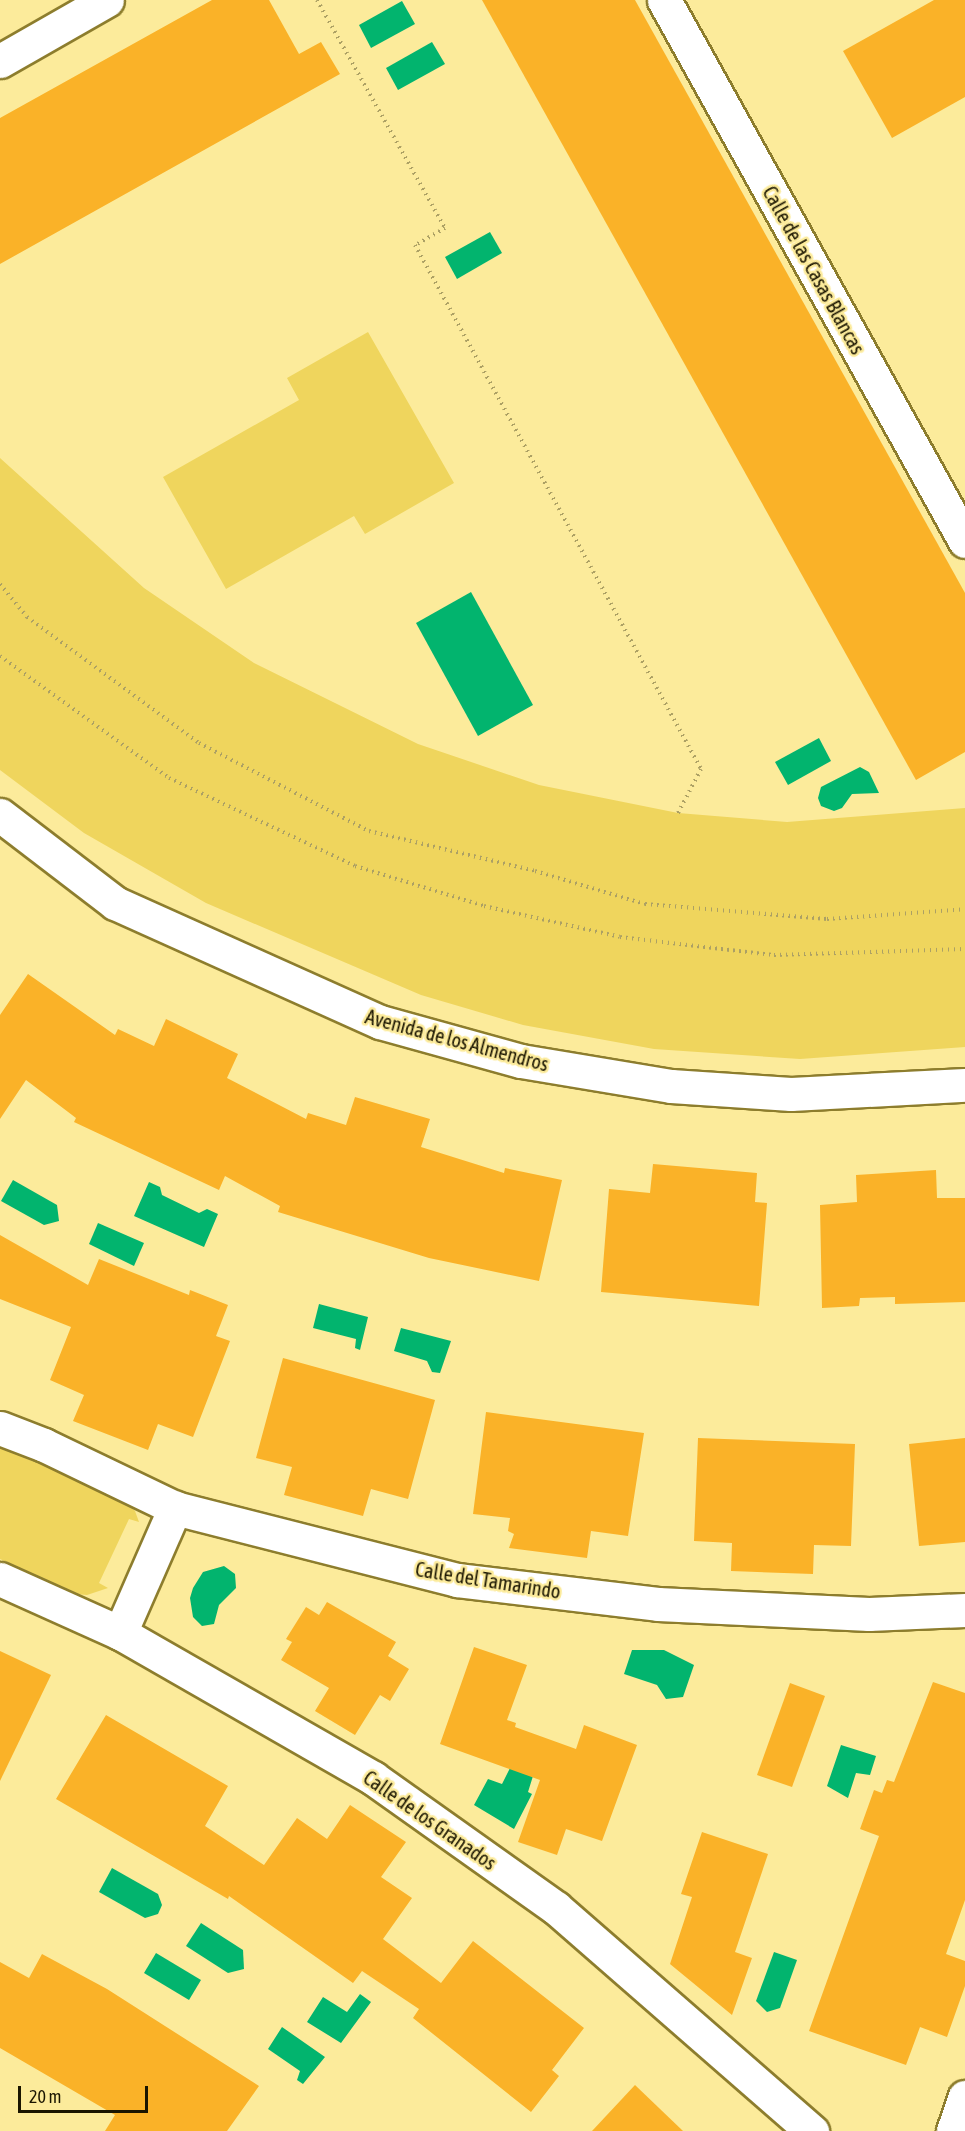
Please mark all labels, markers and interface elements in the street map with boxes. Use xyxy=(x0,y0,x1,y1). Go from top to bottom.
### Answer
street label: Calle de las Casas Blancas xyxy=(758,182,870,358)
street label: Avenida de los Almendros xyxy=(363,1004,551,1076)
street label: Calle del Tamarindo xyxy=(414,1557,562,1603)
street label: Calle de los Granados xyxy=(359,1765,501,1875)
scale bar xyxy=(21,2074,152,2112)
text: 20 m xyxy=(29,2086,61,2107)

